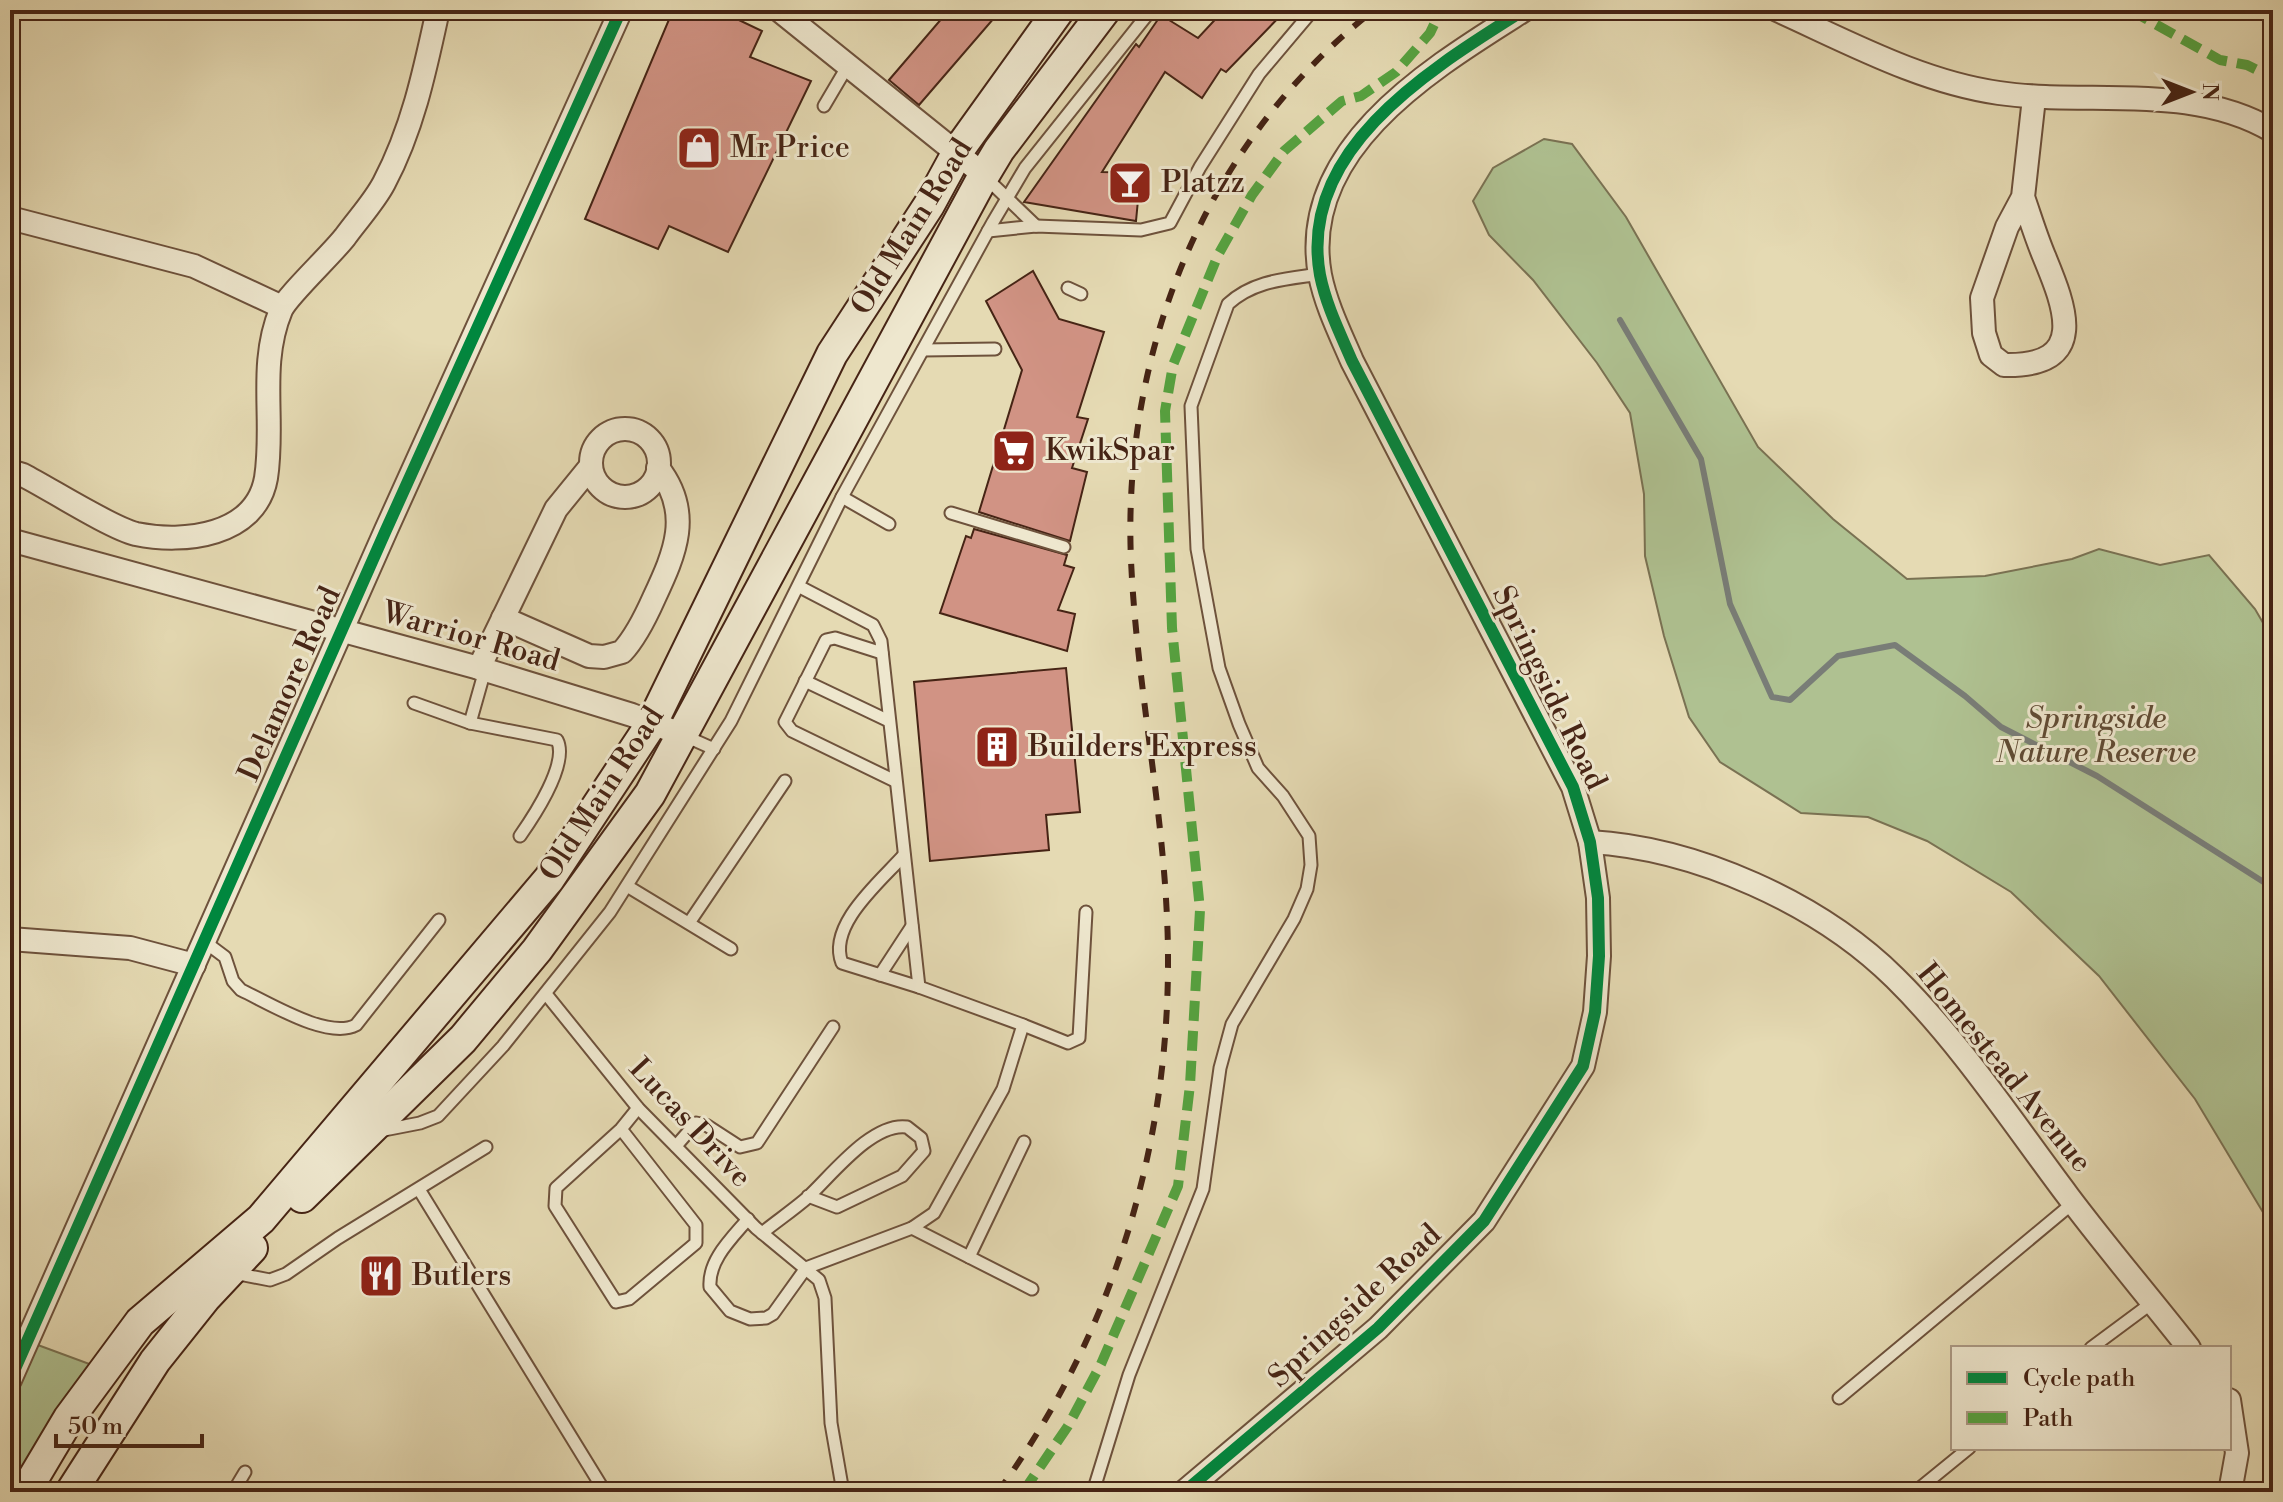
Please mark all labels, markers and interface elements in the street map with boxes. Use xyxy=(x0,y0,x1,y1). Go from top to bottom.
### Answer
north arrow xyxy=(2151,52,2231,132)
text: N xyxy=(2196,83,2223,101)
shop icon: Mr Price xyxy=(675,124,723,172)
place label: Mr Price xyxy=(730,129,850,167)
street label: Old Main Road xyxy=(843,132,981,322)
bar icon: Platzz xyxy=(1106,159,1154,207)
place label: Platzz xyxy=(1161,164,1245,202)
supermarket icon: KwikSpar xyxy=(990,427,1038,475)
place label: KwikSpar xyxy=(1045,432,1175,470)
street label: Springside Road xyxy=(1483,580,1615,796)
street label: Delamore Road xyxy=(230,581,350,787)
street label: Warrior Road xyxy=(377,593,564,680)
street label: Old Main Road xyxy=(531,699,673,889)
park label: Springside Nature Reserve xyxy=(1995,700,2196,772)
building icon: Builders Express xyxy=(973,723,1021,771)
place label: Builders Express xyxy=(1027,728,1257,766)
street label: Homestead Avenue xyxy=(1908,956,2100,1180)
street label: Lucas Drive xyxy=(621,1050,759,1196)
street label: Springside Road xyxy=(1261,1216,1449,1396)
restaurant icon: Butlers xyxy=(357,1252,405,1300)
place label: Butlers xyxy=(411,1257,511,1295)
legend xyxy=(1951,1346,2231,1450)
text: Cycle path xyxy=(2023,1364,2135,1394)
scale bar xyxy=(56,1398,202,1448)
text: Path xyxy=(2023,1404,2073,1434)
text: 50 m xyxy=(68,1412,123,1442)

